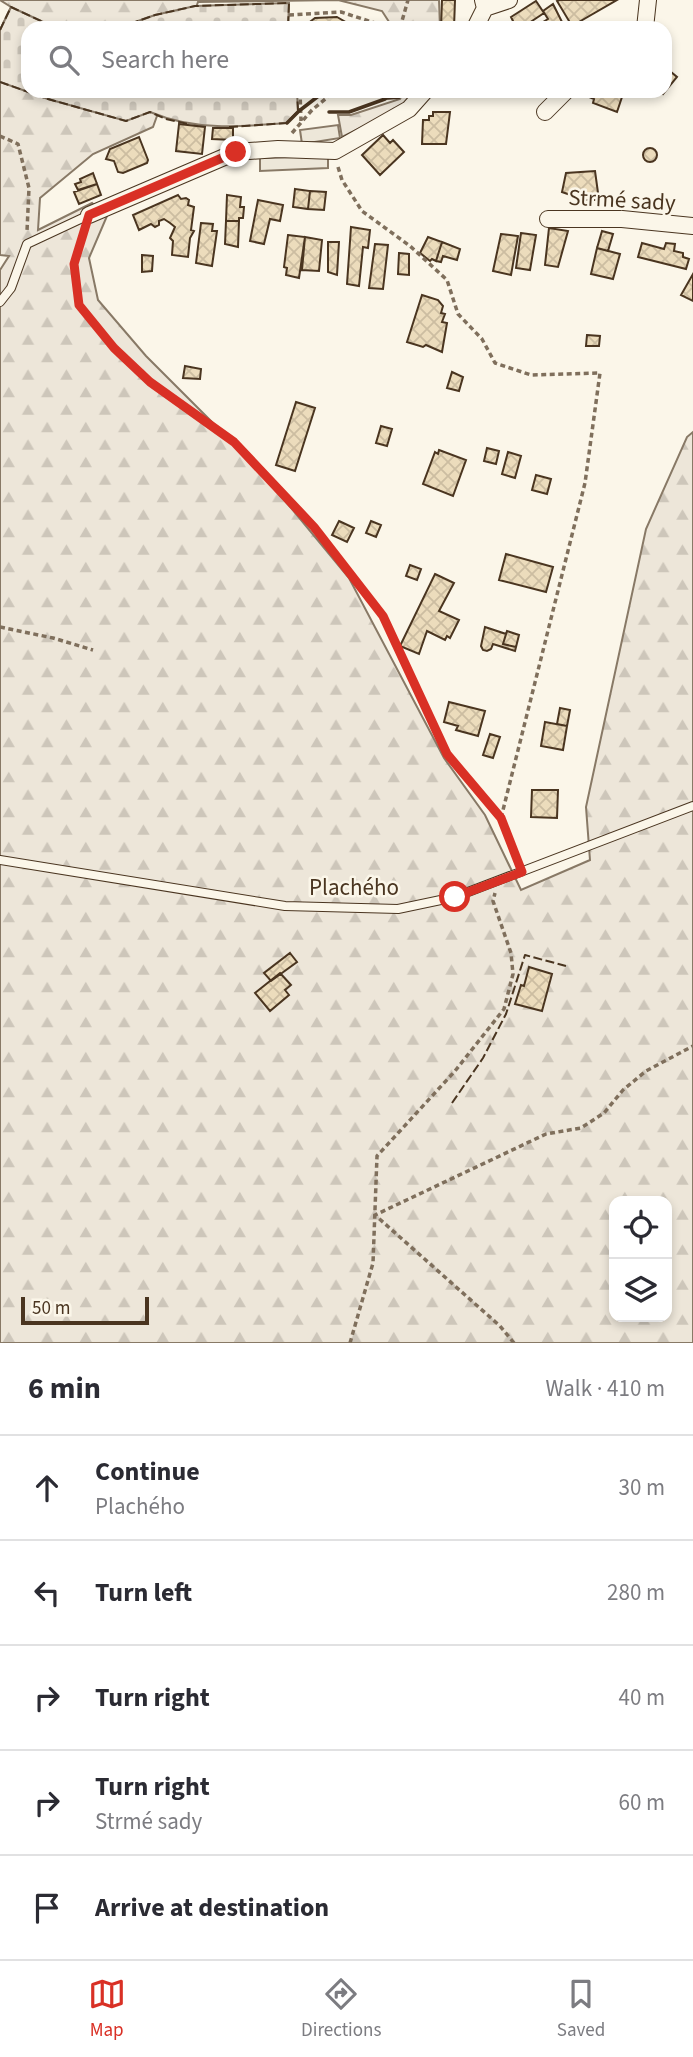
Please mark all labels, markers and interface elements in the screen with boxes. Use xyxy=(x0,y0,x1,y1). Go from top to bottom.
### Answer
search box xyxy=(21,21,672,98)
icon: search xyxy=(45,41,83,79)
text: Search here xyxy=(101,41,229,78)
route end xyxy=(220,136,251,167)
street label: Strmé sady xyxy=(568,181,677,219)
street label: Plachého xyxy=(309,871,399,904)
route start xyxy=(439,881,470,912)
map controls xyxy=(609,1196,672,1322)
button: locate xyxy=(609,1196,672,1259)
button: layers xyxy=(609,1259,672,1322)
scale bar xyxy=(21,1294,149,1326)
text: 50 m xyxy=(32,1295,70,1322)
text: 6 min xyxy=(28,1367,101,1410)
text: Walk · 410 m xyxy=(546,1372,665,1405)
text: Continue xyxy=(95,1453,200,1490)
icon: ahead xyxy=(28,1469,66,1507)
text: 30 m xyxy=(618,1471,665,1504)
text: Plachého xyxy=(95,1490,185,1523)
icon: left xyxy=(28,1574,66,1612)
text: Turn left xyxy=(95,1574,192,1611)
text: 280 m xyxy=(607,1576,665,1609)
icon: right xyxy=(28,1679,66,1717)
text: Turn right xyxy=(95,1679,210,1716)
text: 40 m xyxy=(618,1681,665,1714)
text: Turn right xyxy=(95,1768,210,1805)
icon: right xyxy=(28,1784,66,1822)
text: 60 m xyxy=(618,1786,665,1819)
text: Strmé sady xyxy=(95,1805,202,1838)
icon: arrive xyxy=(28,1889,66,1927)
text: Arrive at destination xyxy=(95,1889,329,1926)
tab: Map xyxy=(88,1975,126,2044)
tab: Directions xyxy=(301,1975,381,2044)
tab: Saved xyxy=(557,1975,605,2044)

